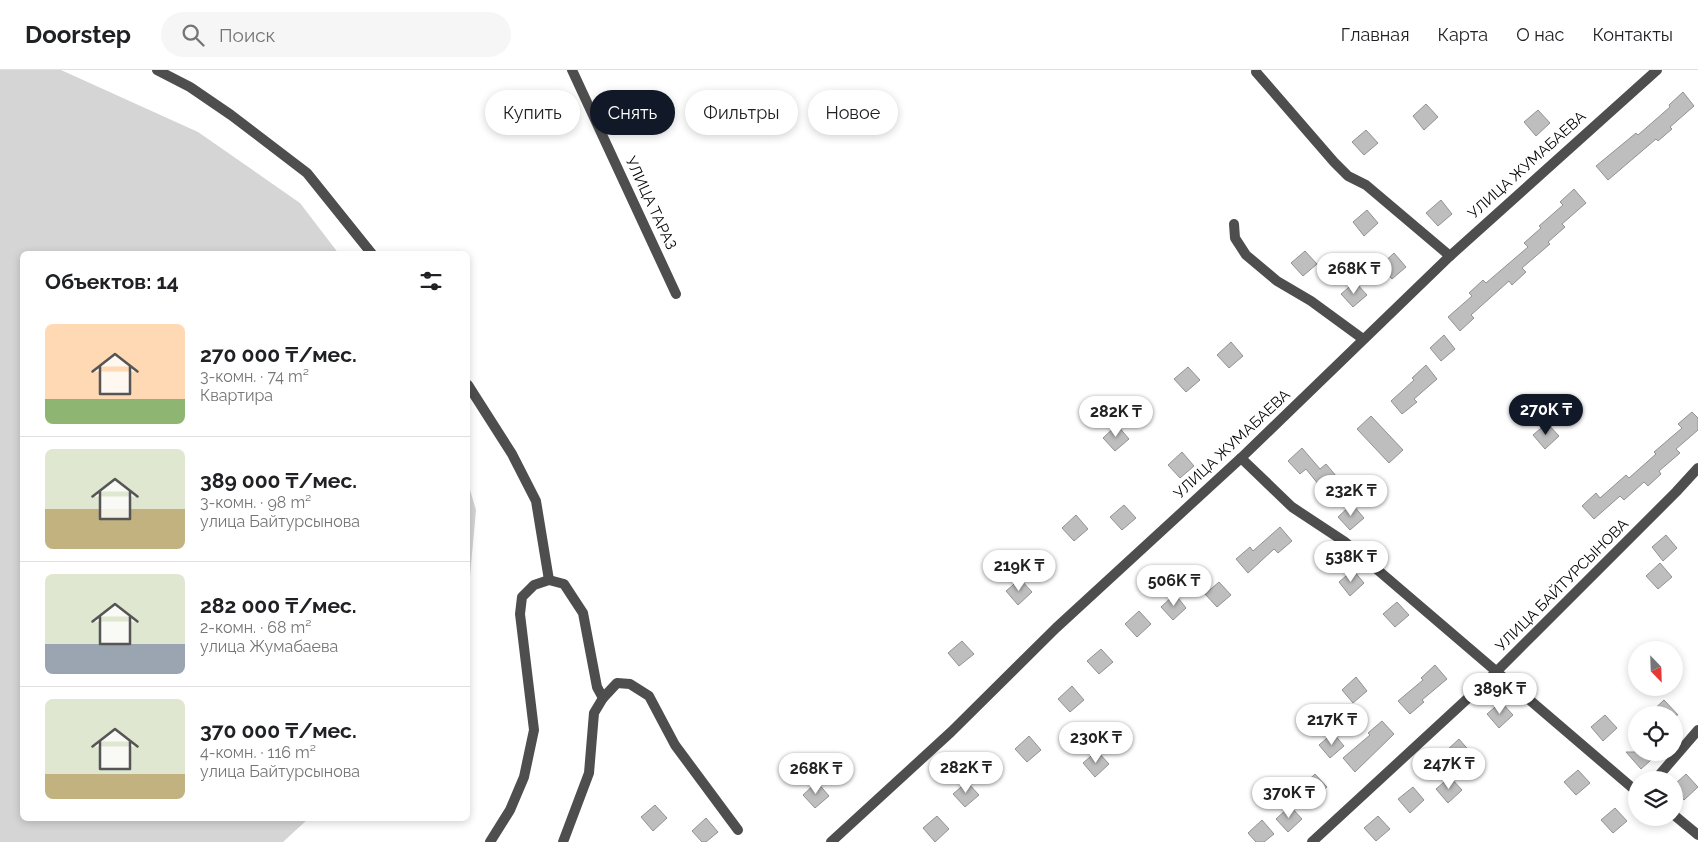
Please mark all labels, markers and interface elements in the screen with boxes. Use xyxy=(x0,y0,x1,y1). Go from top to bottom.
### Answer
search box xyxy=(161,12,511,57)
text: Doorstep xyxy=(25,20,131,49)
icon: search xyxy=(179,21,207,49)
text: Поиск xyxy=(219,24,275,46)
text: Главная xyxy=(1341,24,1409,45)
text: Карта xyxy=(1437,24,1488,45)
text: О нас xyxy=(1516,24,1564,45)
text: Контакты xyxy=(1592,24,1673,45)
chip: Купить xyxy=(485,90,580,135)
chip: Снять xyxy=(590,90,675,135)
chip: Фильтры xyxy=(685,90,798,135)
chip: Новое xyxy=(808,90,898,135)
street label: УЛИЦА ЖУМАБАЕВА xyxy=(1464,107,1590,223)
street label: УЛИЦА ТАРАЗ xyxy=(622,154,680,252)
pin: 268K ₸ xyxy=(1313,252,1395,295)
text: 268K ₸ xyxy=(1328,259,1380,278)
icon: filters xyxy=(417,267,445,295)
text: Объектов: 14 xyxy=(45,269,179,294)
text: 270 000 ₸/мес. xyxy=(200,342,357,367)
icon: home xyxy=(85,344,145,404)
text: 3-комн. · 74 m² xyxy=(200,367,309,386)
text: Квартира xyxy=(200,386,273,405)
street label: УЛИЦА ЖУМАБАЕВА xyxy=(1170,386,1294,502)
pin: 270K ₸ xyxy=(1505,394,1587,436)
pin: 282K ₸ xyxy=(1075,396,1157,438)
text: 270K ₸ xyxy=(1520,400,1572,419)
text: 282K ₸ xyxy=(1090,402,1142,421)
text: 389 000 ₸/мес. xyxy=(200,468,357,493)
icon: home xyxy=(85,469,145,529)
pin: 232K ₸ xyxy=(1310,474,1392,517)
text: 232K ₸ xyxy=(1325,481,1377,500)
text: 3-комн. · 98 m² xyxy=(200,493,311,512)
text: улица Байтурсынова xyxy=(200,512,360,531)
street label: УЛИЦА БАЙТУРСЫНОВА xyxy=(1492,515,1632,655)
pin: 538K ₸ xyxy=(1310,540,1392,583)
text: 538K ₸ xyxy=(1325,547,1377,566)
pin: 219K ₸ xyxy=(978,550,1060,592)
text: 219K ₸ xyxy=(994,556,1044,575)
pin: 506K ₸ xyxy=(1133,564,1215,607)
text: 506K ₸ xyxy=(1148,571,1200,590)
text: 282 000 ₸/мес. xyxy=(200,593,357,618)
icon: home xyxy=(85,594,145,654)
text: 2-комн. · 68 m² xyxy=(200,618,311,637)
text: улица Жумабаева xyxy=(200,637,338,656)
north arrow xyxy=(1628,641,1682,696)
map controls xyxy=(1628,641,1683,826)
pin: 389K ₸ xyxy=(1459,672,1541,715)
text: 389K ₸ xyxy=(1474,679,1526,698)
pin: 217K ₸ xyxy=(1291,704,1373,746)
button: locate xyxy=(1628,706,1683,761)
text: 217K ₸ xyxy=(1307,710,1357,729)
text: 370 000 ₸/мес. xyxy=(200,718,357,743)
icon: home xyxy=(85,719,145,779)
pin: 230K ₸ xyxy=(1055,722,1137,764)
text: 230K ₸ xyxy=(1070,728,1122,747)
text: 4-комн. · 116 m² xyxy=(200,743,316,762)
pin: 247K ₸ xyxy=(1408,748,1490,790)
pin: 268K ₸ xyxy=(775,752,857,795)
pin: 282K ₸ xyxy=(925,752,1007,794)
text: 247K ₸ xyxy=(1423,754,1475,773)
text: 282K ₸ xyxy=(940,758,992,777)
text: 268K ₸ xyxy=(790,759,842,778)
text: улица Байтурсынова xyxy=(200,762,360,781)
button: layers xyxy=(1628,771,1683,826)
pin: 370K ₸ xyxy=(1248,776,1330,819)
text: 370K ₸ xyxy=(1263,783,1315,802)

